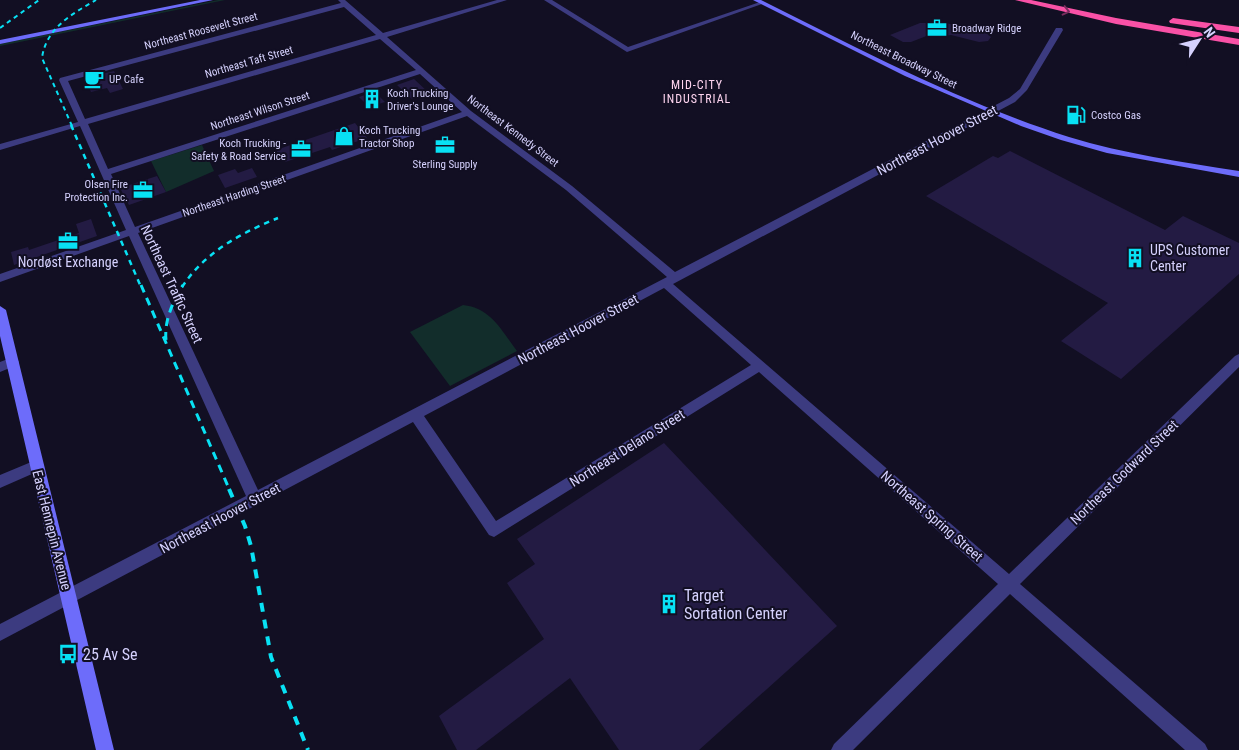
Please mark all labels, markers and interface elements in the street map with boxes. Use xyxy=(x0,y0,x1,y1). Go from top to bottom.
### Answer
one-way arrow xyxy=(1062,5,1071,16)
street label: Northeast Roosevelt Street xyxy=(143,10,259,52)
north arrow xyxy=(1174,15,1224,65)
office icon: Broadway Ridge xyxy=(926,17,948,39)
place label: Broadway Ridge xyxy=(952,22,1021,35)
text: N xyxy=(1201,24,1219,41)
street label: Northeast Broadway Street xyxy=(849,29,959,91)
street label: Northeast Taft Street xyxy=(203,43,295,81)
cafe icon: UP Cafe xyxy=(83,68,105,90)
place label: UP Cafe xyxy=(109,73,144,86)
district label: MID-CITY INDUSTRIAL xyxy=(663,78,731,106)
place label: Koch Trucking Driver's Lounge xyxy=(387,87,453,113)
building icon: Koch Trucking Driver's Lounge xyxy=(361,88,383,110)
street label: Northeast Wilson Street xyxy=(209,89,311,133)
street label: Northeast Kennedy Street xyxy=(465,92,561,170)
street label: Northeast Hoover Street xyxy=(874,102,1000,178)
fuel station icon: Costco Gas xyxy=(1065,104,1087,126)
place label: Costco Gas xyxy=(1091,109,1141,122)
place label: Koch Trucking Tractor Shop xyxy=(359,124,420,150)
shop icon: Koch Trucking Tractor Shop xyxy=(333,125,355,147)
office icon: Sterling Supply xyxy=(434,134,456,156)
place label: Koch Trucking - Safety & Road Service xyxy=(191,137,286,163)
office icon: Koch Trucking - Safety & Road Service xyxy=(290,138,312,160)
place label: Sterling Supply xyxy=(413,158,478,171)
street label: Northeast Harding Street xyxy=(181,172,287,220)
place label: Olsen Fire Protection Inc. xyxy=(64,178,128,204)
office icon: Olsen Fire Protection Inc. xyxy=(132,179,154,201)
street label: Northeast Traffic Street xyxy=(138,222,206,346)
office icon: Nordøst Exchange xyxy=(57,230,79,252)
place label: UPS Customer Center xyxy=(1150,242,1230,274)
building icon: UPS Customer Center xyxy=(1124,247,1146,269)
place label: Nordøst Exchange xyxy=(18,254,119,270)
street label: Northeast Hoover Street xyxy=(515,291,641,367)
street label: Northeast Delano Street xyxy=(567,406,687,490)
street label: Northeast Godward Street xyxy=(1067,416,1181,528)
street label: Northeast Spring Street xyxy=(878,467,986,565)
street label: East Hennepin Avenue xyxy=(29,468,75,592)
street label: Northeast Hoover Street xyxy=(157,480,283,556)
place label: Target Sortation Center xyxy=(684,586,787,623)
building icon: Target Sortation Center xyxy=(658,593,680,615)
bus stop icon: 25 Av Se xyxy=(57,643,79,665)
place label: 25 Av Se xyxy=(83,645,138,664)

